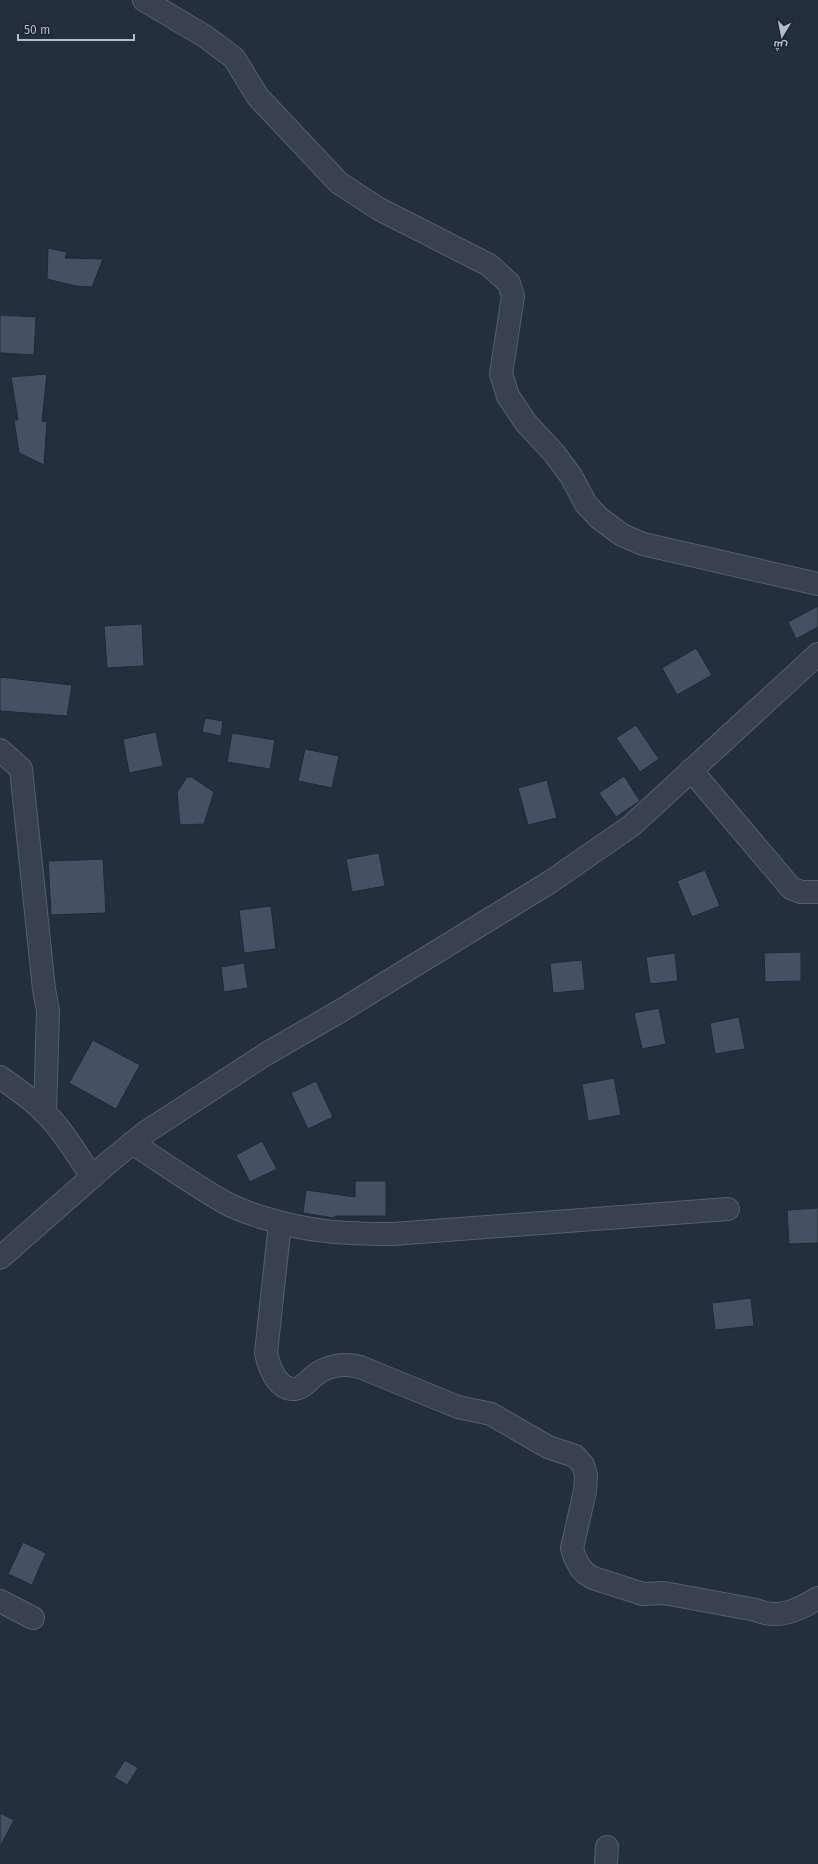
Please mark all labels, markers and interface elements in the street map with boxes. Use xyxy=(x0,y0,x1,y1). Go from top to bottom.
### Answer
scale bar xyxy=(18,16,134,42)
north arrow xyxy=(762,16,802,56)
text: 50 m xyxy=(24,23,50,37)
text: ش xyxy=(772,38,788,53)

